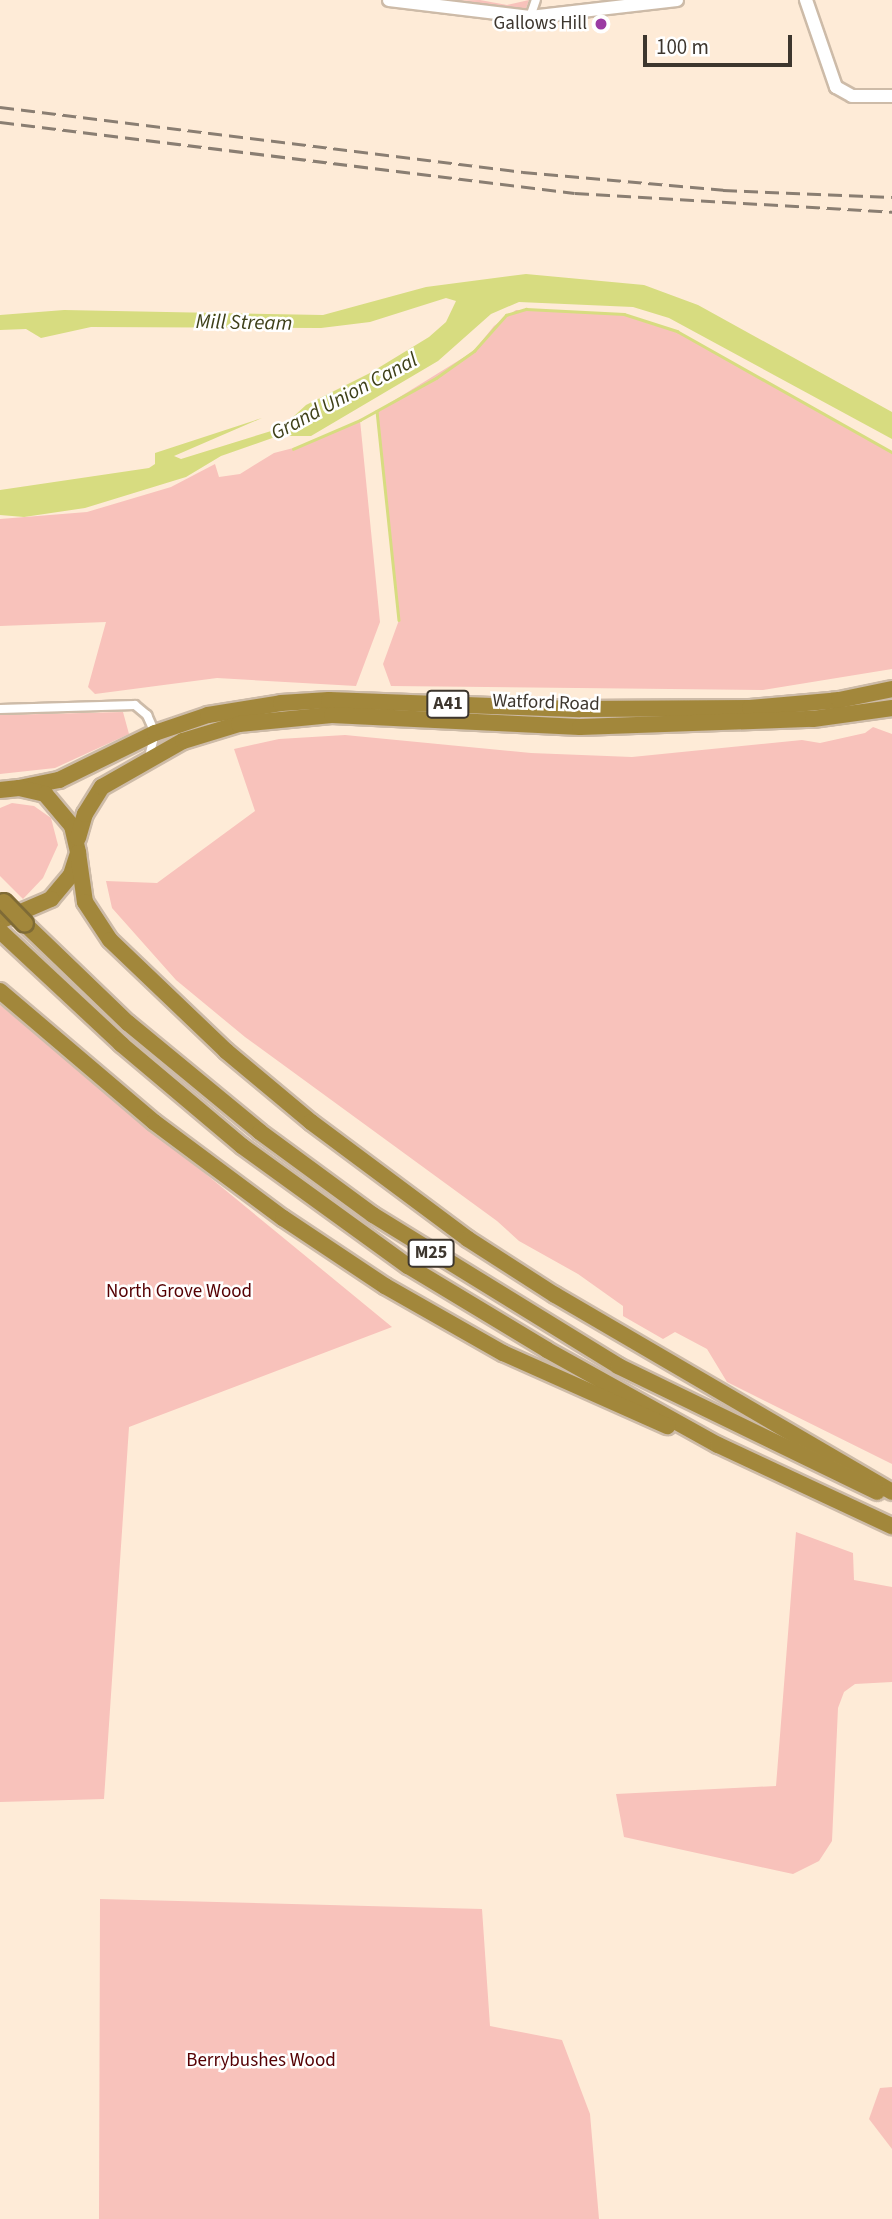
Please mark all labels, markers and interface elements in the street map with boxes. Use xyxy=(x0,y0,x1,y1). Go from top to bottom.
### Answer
place label: Gallows Hill xyxy=(494,13,587,35)
marker: Gallows Hill xyxy=(593,16,609,32)
scale bar xyxy=(647,21,796,65)
text: 100 m xyxy=(656,32,709,62)
water label: Mill Stream xyxy=(195,309,293,335)
water label: Grand Union Canal xyxy=(266,347,422,445)
road number: A41 xyxy=(425,690,471,718)
street label: Watford Road xyxy=(492,690,600,716)
road number: M25 xyxy=(406,1238,456,1268)
park label: North Grove Wood xyxy=(106,1281,252,1303)
park label: Berrybushes Wood xyxy=(186,2050,336,2072)

